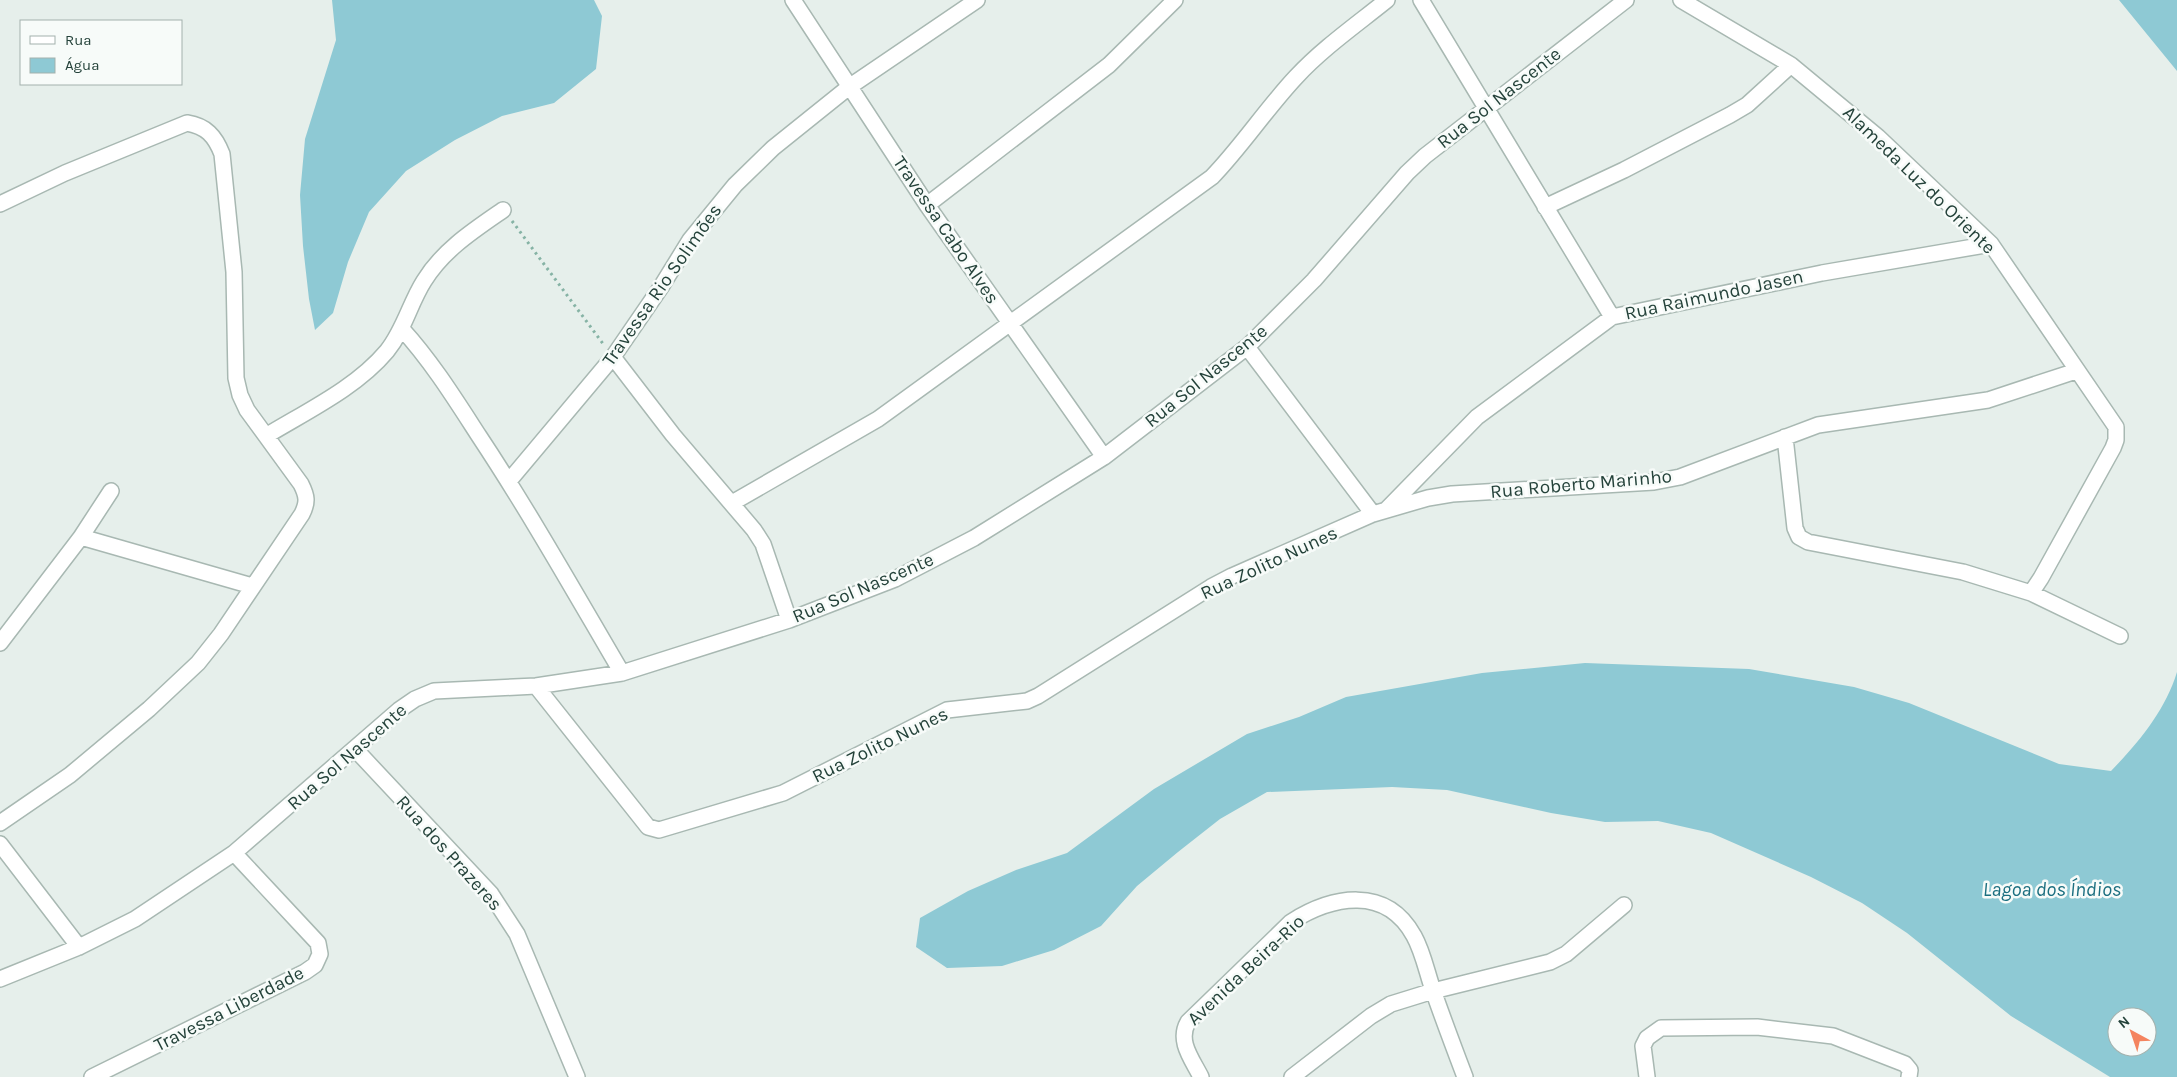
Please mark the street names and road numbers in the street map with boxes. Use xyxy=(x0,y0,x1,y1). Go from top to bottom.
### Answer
street label: Rua Sol Nascente xyxy=(1433,43,1565,153)
street label: Alameda Luz do Oriente xyxy=(1838,101,2000,259)
street label: Travessa Cabo Alves xyxy=(888,152,1004,308)
street label: Travessa Rio Solimões xyxy=(598,200,726,370)
street label: Rua Raimundo Jasen xyxy=(1623,265,1805,325)
street label: Rua Sol Nascente xyxy=(1140,320,1272,432)
street label: Rua Roberto Marinho xyxy=(1489,465,1673,503)
street label: Rua Zolito Nunes xyxy=(1197,522,1341,604)
street label: Rua Sol Nascente xyxy=(789,548,937,628)
street label: Rua Sol Nascente xyxy=(283,699,411,815)
street label: Rua Zolito Nunes xyxy=(808,703,952,787)
street label: Rua dos Prazeres xyxy=(391,791,507,915)
street label: Avenida Beira-Rio xyxy=(1183,910,1309,1030)
street label: Travessa Liberdade xyxy=(151,962,307,1056)

